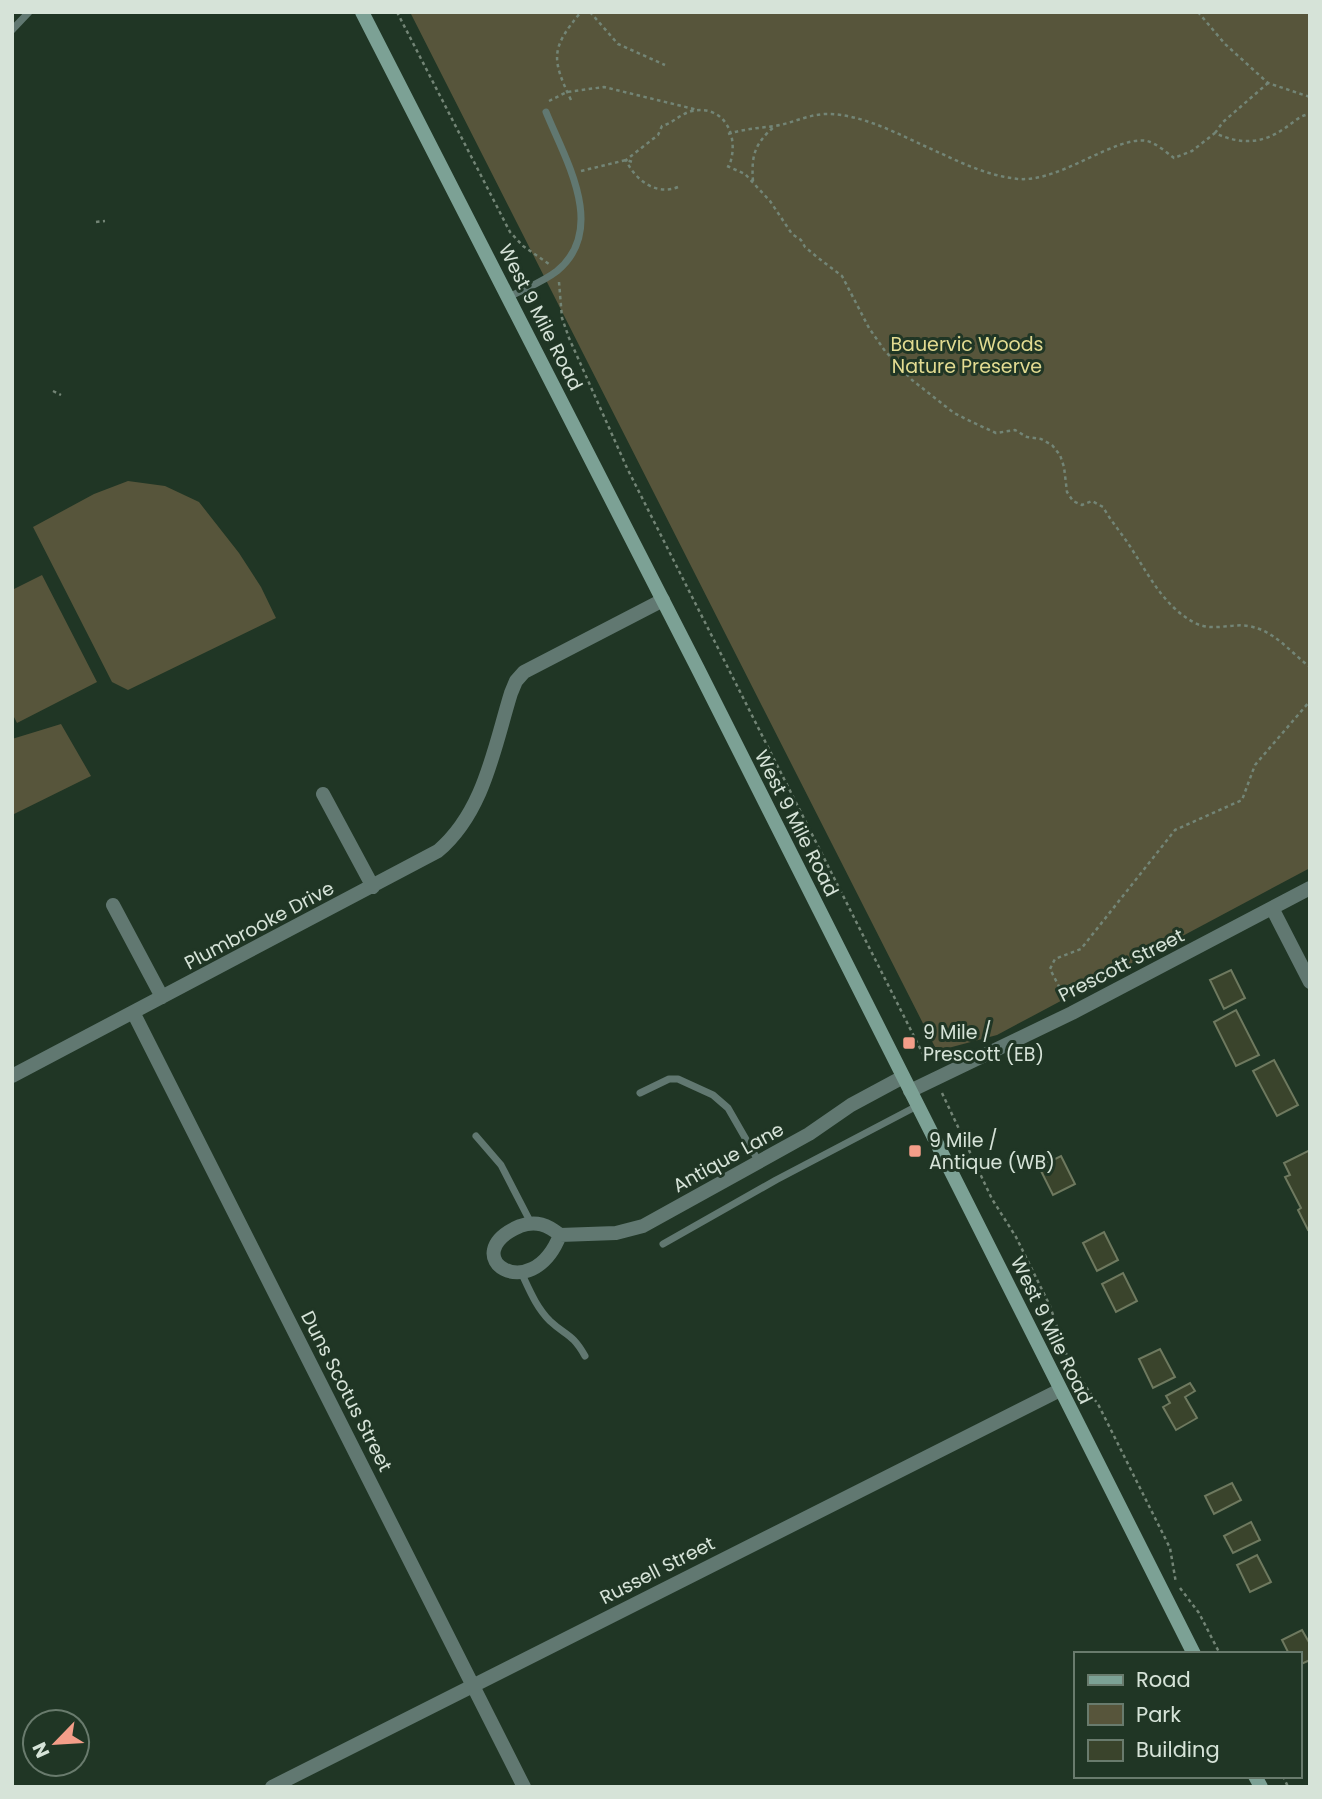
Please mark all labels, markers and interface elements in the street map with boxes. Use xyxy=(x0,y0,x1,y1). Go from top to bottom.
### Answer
street label: West 9 Mile Road xyxy=(492,239,589,395)
park label: Bauervic Woods Nature Preserve xyxy=(890,331,1044,380)
street label: West 9 Mile Road xyxy=(748,745,845,901)
street label: Plumbrooke Drive xyxy=(180,875,339,976)
street label: Prescott Street xyxy=(1054,922,1189,1009)
place label: 9 Mile / Prescott (EB) xyxy=(923,1019,1044,1068)
marker: 9 Mile / Prescott (EB) xyxy=(901,1035,917,1051)
street label: Antique Lane xyxy=(668,1116,789,1199)
place label: 9 Mile / Antique (WB) xyxy=(929,1127,1055,1176)
marker: 9 Mile / Antique (WB) xyxy=(907,1143,923,1159)
street label: West 9 Mile Road xyxy=(1004,1252,1099,1409)
street label: Duns Scotus Street xyxy=(294,1306,399,1476)
street label: Russell Street xyxy=(595,1530,719,1611)
legend xyxy=(1074,1652,1301,1778)
text: Road xyxy=(1136,1665,1191,1694)
text: Park xyxy=(1136,1700,1181,1729)
north arrow xyxy=(21,1708,91,1778)
text: Building xyxy=(1136,1735,1220,1764)
text: N xyxy=(26,1738,56,1762)

